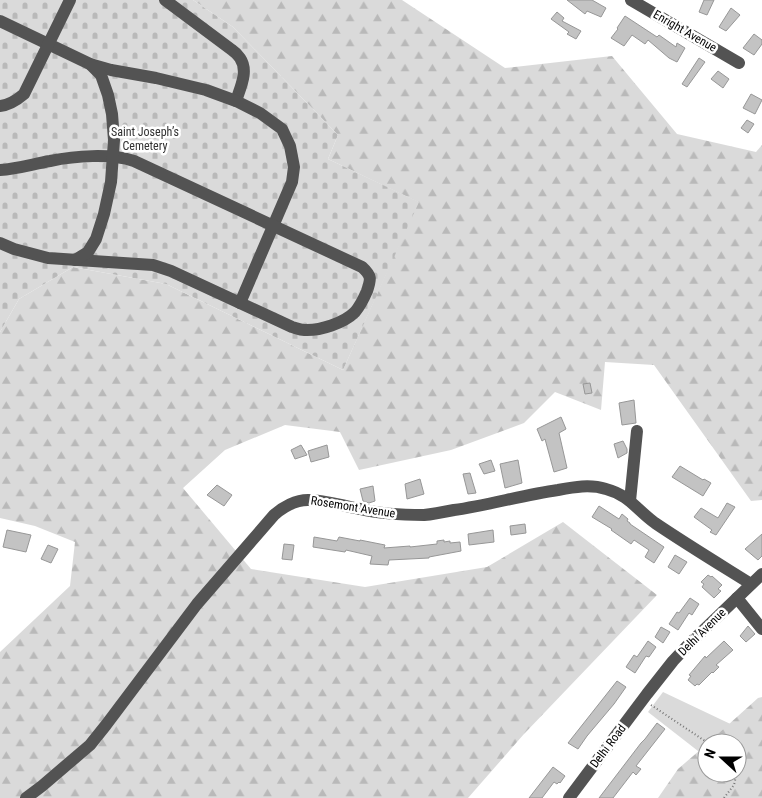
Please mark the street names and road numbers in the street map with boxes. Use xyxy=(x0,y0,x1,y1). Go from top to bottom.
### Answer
street label: Enright Avenue xyxy=(651,7,719,55)
street label: Rosemont Avenue xyxy=(310,493,397,521)
street label: Delhi Avenue xyxy=(675,605,729,659)
street label: Delhi Road xyxy=(587,722,629,770)

